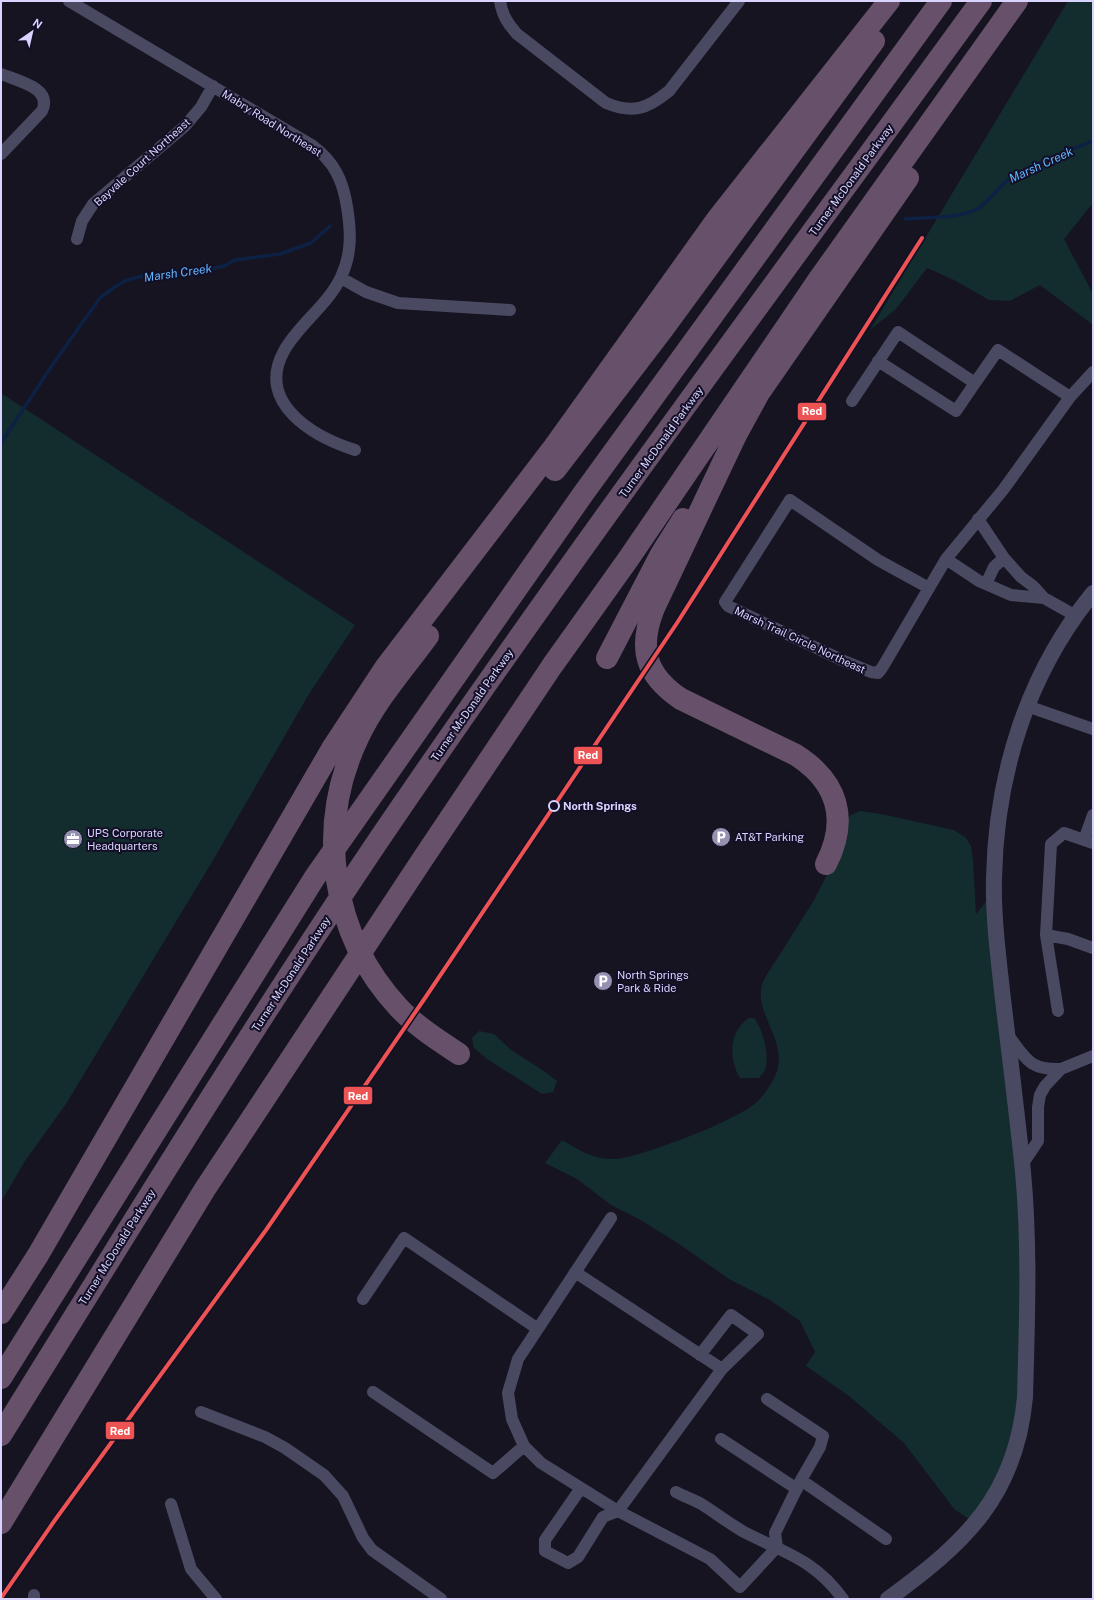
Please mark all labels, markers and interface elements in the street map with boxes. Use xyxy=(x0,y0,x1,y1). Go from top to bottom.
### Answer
north arrow xyxy=(12,12,52,52)
text: N xyxy=(31,16,45,31)
street label: Mabry Road Northeast xyxy=(220,87,324,159)
street label: Bayvale Court Northeast xyxy=(92,116,192,208)
street label: Turner McDonald Parkway xyxy=(807,122,895,238)
water label: Marsh Creek xyxy=(1007,144,1075,186)
water label: Marsh Creek xyxy=(143,261,213,285)
street label: Turner McDonald Parkway xyxy=(617,384,705,500)
line badge: Red xyxy=(797,402,827,421)
text: Red xyxy=(802,405,822,417)
street label: Marsh Trail Circle Northeast xyxy=(733,604,867,676)
street label: Turner McDonald Parkway xyxy=(429,647,515,763)
line badge: Red xyxy=(573,746,603,765)
text: Red xyxy=(578,749,598,761)
marker: North Springs xyxy=(548,800,560,812)
place label: North Springs xyxy=(563,800,637,812)
parking icon: AT&T Parking xyxy=(710,826,732,848)
place label: UPS Corporate Headquarters xyxy=(87,827,163,852)
office icon: UPS Corporate Headquarters xyxy=(62,828,84,850)
place label: AT&T Parking xyxy=(735,831,804,843)
street label: Turner McDonald Parkway xyxy=(249,914,333,1034)
place label: North Springs Park & Ride xyxy=(617,969,689,994)
parking icon: North Springs Park & Ride xyxy=(592,970,614,992)
line badge: Red xyxy=(343,1086,373,1105)
text: Red xyxy=(348,1090,368,1102)
street label: Turner McDonald Parkway xyxy=(76,1187,158,1307)
line badge: Red xyxy=(105,1421,135,1440)
text: Red xyxy=(110,1425,130,1437)

